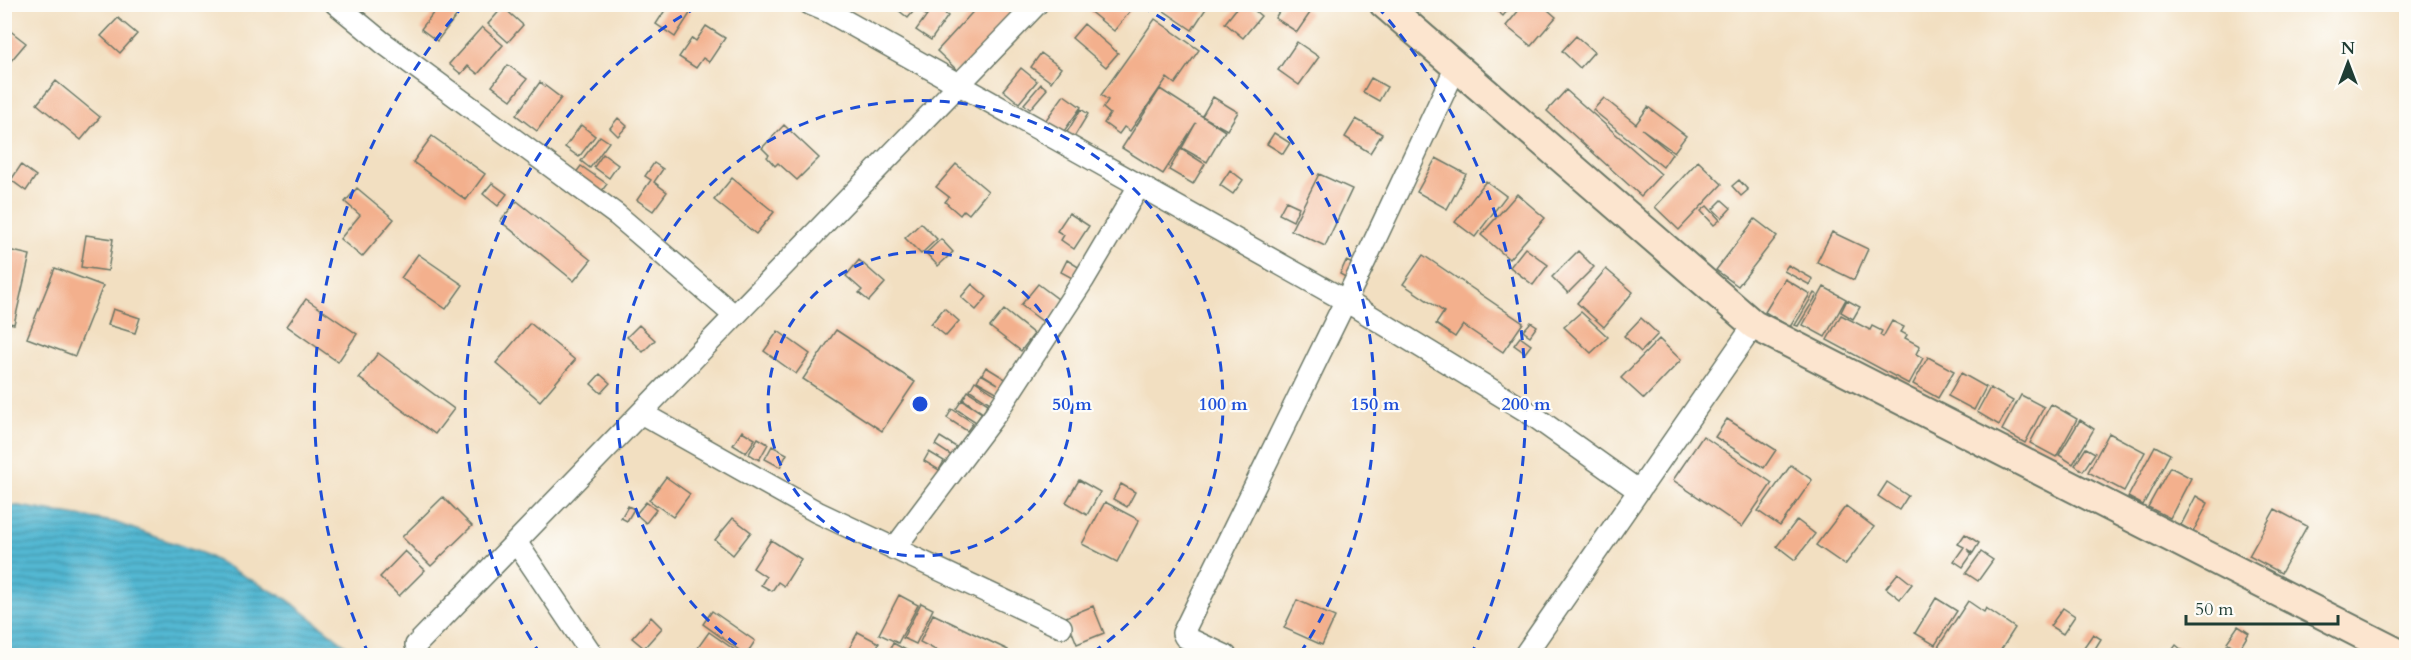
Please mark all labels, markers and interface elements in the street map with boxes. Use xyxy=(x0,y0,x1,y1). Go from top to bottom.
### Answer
north arrow xyxy=(2318,33,2378,93)
text: N xyxy=(2341,38,2355,60)
text: 50 m xyxy=(1052,392,1092,417)
text: 100 m xyxy=(1198,392,1248,417)
text: 150 m xyxy=(1350,392,1400,417)
text: 200 m xyxy=(1501,392,1551,417)
centre of rings xyxy=(910,394,930,414)
scale bar xyxy=(2186,588,2338,626)
text: 50 m xyxy=(2195,597,2234,622)

